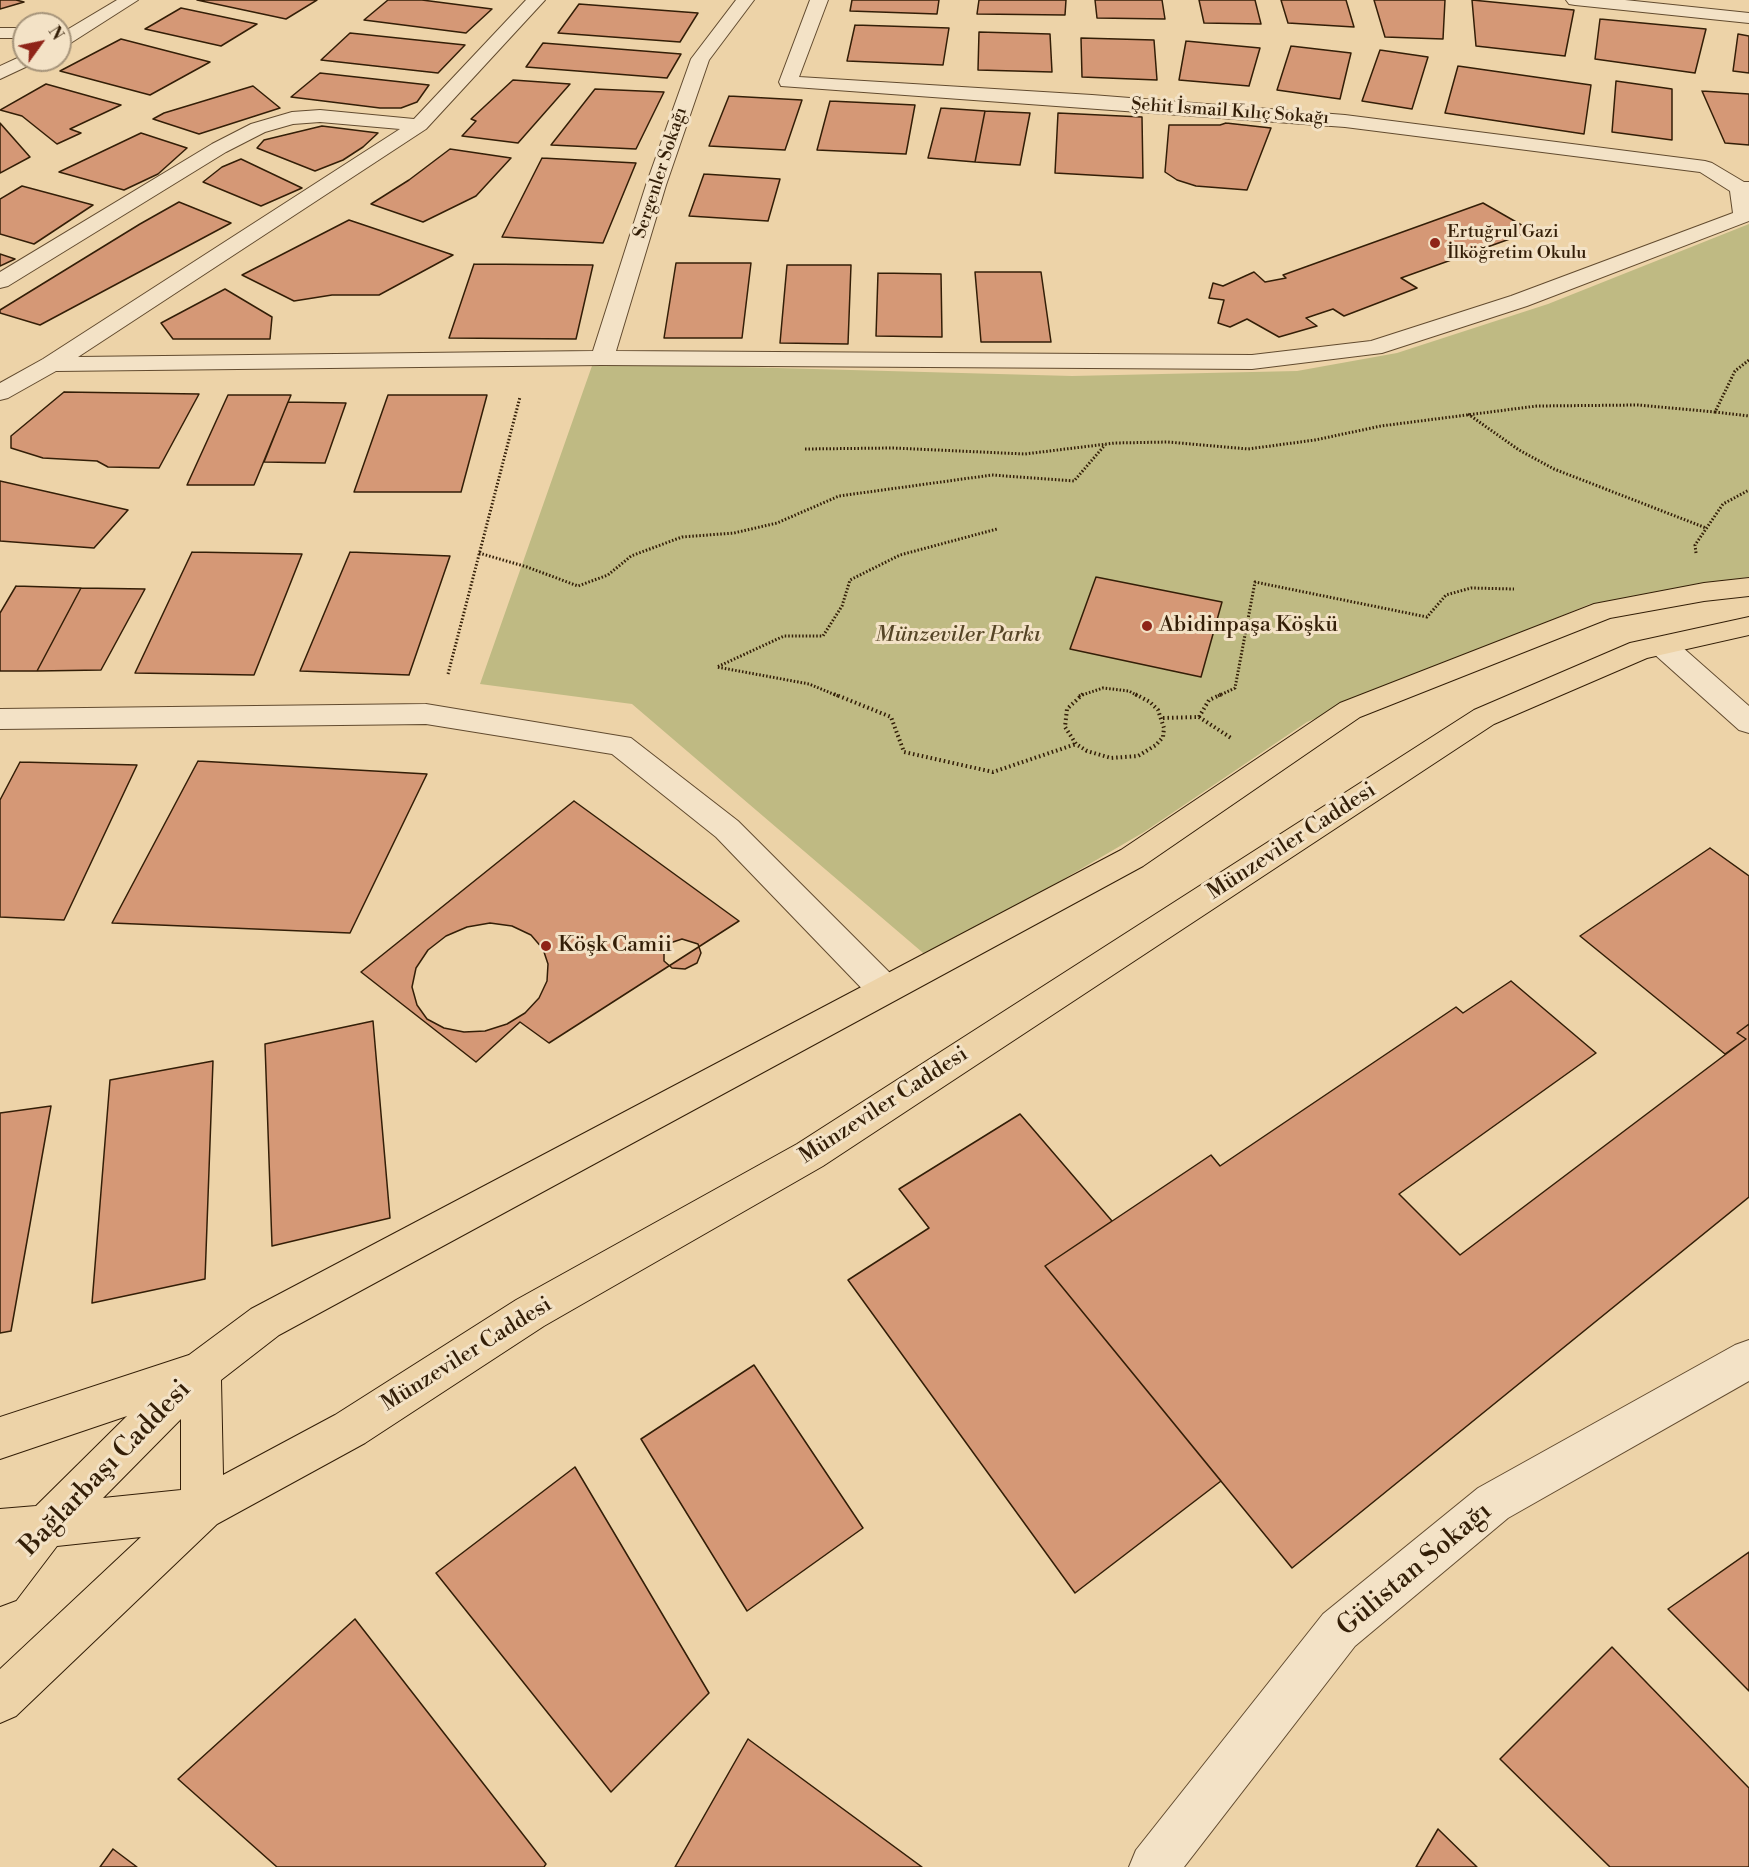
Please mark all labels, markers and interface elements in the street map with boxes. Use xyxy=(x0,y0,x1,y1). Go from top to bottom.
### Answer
north arrow xyxy=(12,12,72,72)
text: N xyxy=(44,23,67,44)
street label: Şehit İsmail Kılıç Sokağı xyxy=(1130,94,1330,130)
street label: Sergenler Sokağı xyxy=(630,105,692,241)
place label: Ertuğrul Gazi İlköğretim Okulu xyxy=(1447,222,1587,264)
marker: Ertuğrul Gazi İlköğretim Okulu xyxy=(1428,236,1442,250)
place label: Abidinpaşa Köşkü xyxy=(1159,613,1338,639)
marker: Abidinpaşa Köşkü xyxy=(1140,619,1154,633)
park label: Münzeviler Parkı xyxy=(875,623,1041,649)
street label: Münzeviler Caddesi xyxy=(1203,778,1381,906)
place label: Köşk Camii xyxy=(558,933,672,959)
marker: Köşk Camii xyxy=(539,939,553,953)
street label: Münzeviler Caddesi xyxy=(795,1042,973,1170)
street label: Münzeviler Caddesi xyxy=(377,1292,557,1418)
street label: Bağlarbaşı Caddesi xyxy=(14,1374,198,1564)
street label: Gülistan Sokağı xyxy=(1331,1496,1499,1644)

